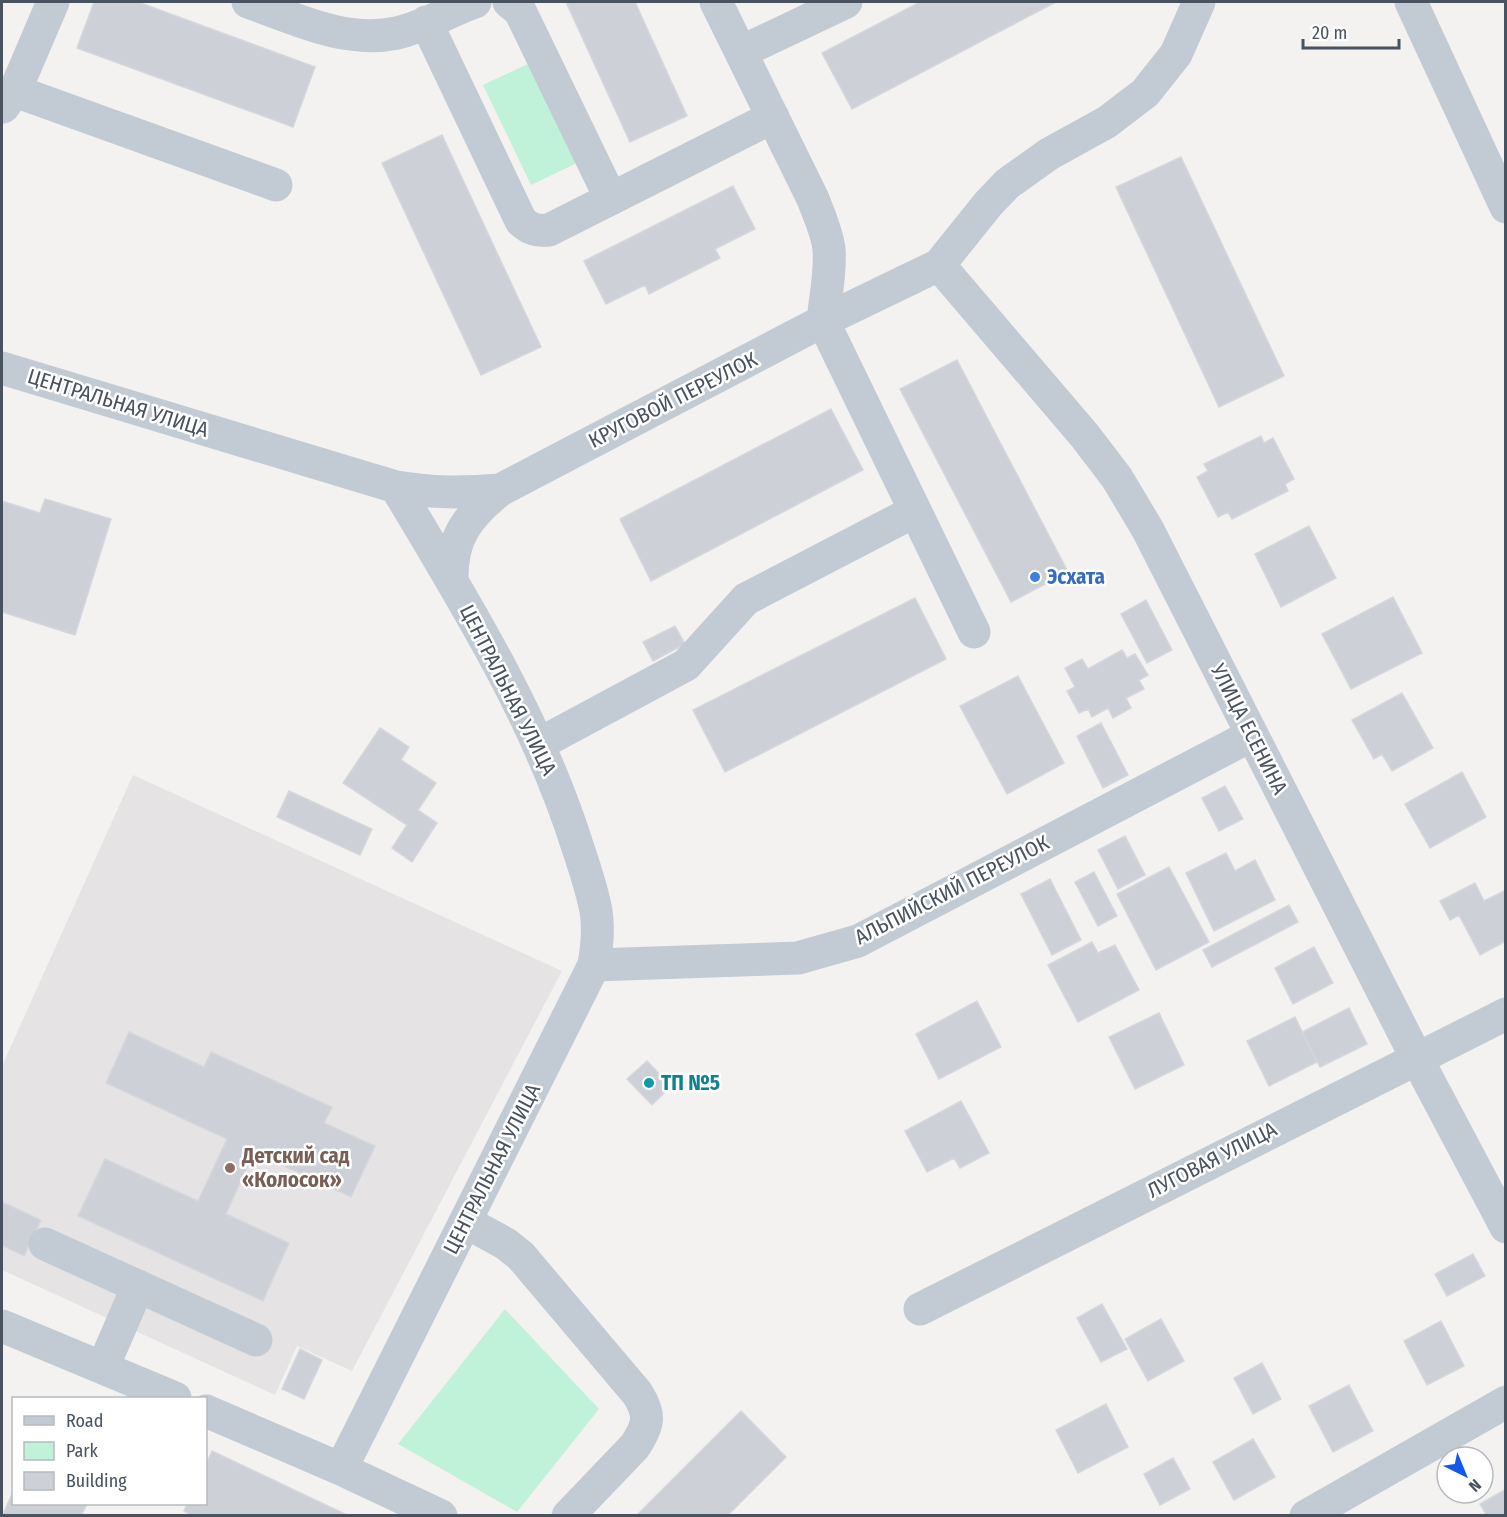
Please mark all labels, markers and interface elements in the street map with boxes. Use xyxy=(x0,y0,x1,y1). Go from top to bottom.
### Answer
scale bar xyxy=(1303,12,1399,50)
text: 20 m xyxy=(1312,22,1347,44)
street label: КРУГОВОЙ ПЕРЕУЛОК xyxy=(584,346,762,454)
street label: ЦЕНТРАЛЬНАЯ УЛИЦА xyxy=(24,363,212,443)
place label: Эсхата xyxy=(1047,564,1105,590)
marker: Эсхата xyxy=(1028,570,1042,584)
street label: ЦЕНТРАЛЬНАЯ УЛИЦА xyxy=(454,600,562,780)
street label: УЛИЦА ЕСЕНИНА xyxy=(1205,659,1293,799)
street label: АЛЬПИЙСКИЙ ПЕРЕУЛОК xyxy=(850,829,1054,950)
place label: ТП №5 xyxy=(661,1070,720,1096)
marker: ТП №5 xyxy=(642,1076,656,1090)
street label: ЦЕНТРАЛЬНАЯ УЛИЦА xyxy=(438,1079,546,1259)
street label: ЛУГОВАЯ УЛИЦА xyxy=(1143,1116,1281,1204)
place label: Детский сад «Колосок» xyxy=(241,1143,350,1193)
marker: Детский сад «Колосок» xyxy=(223,1161,237,1175)
legend xyxy=(12,1397,207,1505)
text: Road xyxy=(66,1410,103,1432)
text: Park xyxy=(66,1440,99,1462)
north arrow xyxy=(1435,1445,1495,1505)
text: Building xyxy=(66,1470,127,1492)
text: N xyxy=(1465,1475,1485,1496)

